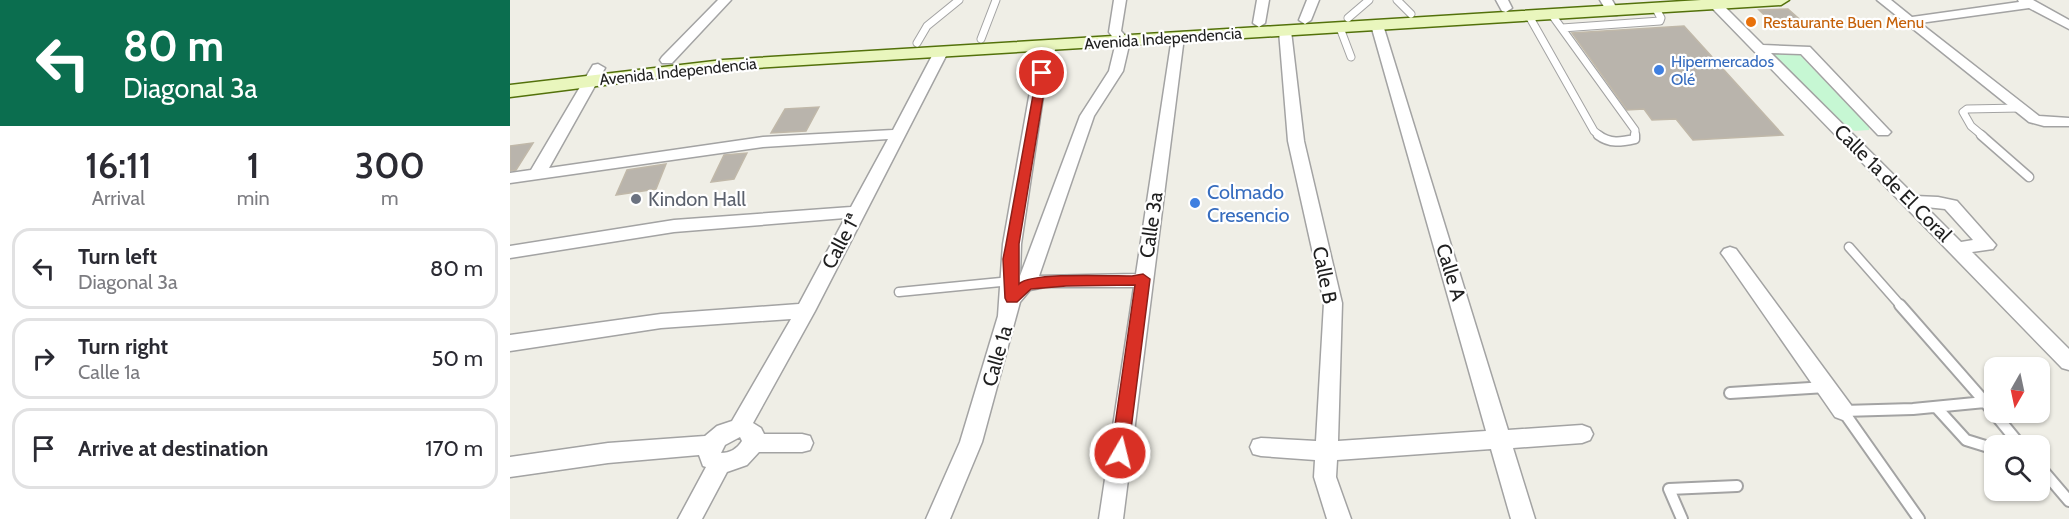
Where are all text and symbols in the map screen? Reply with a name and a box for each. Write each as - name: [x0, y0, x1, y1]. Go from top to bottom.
- place label: Restaurante Buen Menu: [1763, 13, 1924, 32]
- marker: Restaurante Buen Menu: [1744, 15, 1758, 29]
- text: 80 m: [123, 20, 224, 72]
- street label: Avenida Independencia: [1084, 23, 1243, 53]
- icon: left: [24, 24, 102, 102]
- pin: [1016, 47, 1067, 98]
- place label: Hipermercados Olé: [1671, 52, 1774, 89]
- street label: Avenida Independencia: [598, 54, 758, 89]
- icon: arrive: [1025, 56, 1058, 89]
- marker: Hipermercados Olé: [1652, 63, 1666, 77]
- text: Diagonal 3a: [123, 72, 258, 105]
- street label: Calle 1a de El Coral: [1829, 119, 1957, 247]
- text: 16:11: [85, 143, 151, 187]
- text: 1: [247, 143, 259, 187]
- text: 300: [355, 143, 425, 187]
- place label: Colmado Cresencio: [1207, 180, 1290, 227]
- text: Arrival: [92, 186, 145, 210]
- text: min: [237, 186, 270, 210]
- text: m: [381, 186, 399, 210]
- place label: Kindon Hall: [648, 187, 746, 211]
- street label: Calle 3a: [1134, 190, 1168, 260]
- marker: Kindon Hall: [629, 192, 643, 206]
- marker: Colmado Cresencio: [1188, 196, 1202, 210]
- street label: Calle 1ª: [816, 209, 866, 273]
- street label: Calle A: [1431, 241, 1471, 304]
- text: Turn left: [78, 243, 157, 270]
- street label: Calle B: [1308, 244, 1342, 306]
- icon: left: [27, 252, 60, 285]
- text: 80 m: [430, 255, 483, 282]
- text: Diagonal 3a: [78, 270, 178, 294]
- street label: Calle 1a: [977, 322, 1017, 389]
- text: Turn right: [78, 333, 168, 360]
- icon: right: [27, 342, 60, 375]
- text: 50 m: [431, 345, 483, 372]
- north arrow: [1984, 357, 2050, 423]
- map controls: [1984, 357, 2050, 501]
- text: Calle 1a: [78, 360, 140, 384]
- position arrow: [1088, 421, 1152, 485]
- icon: arrive: [27, 432, 60, 465]
- text: Arrive at destination: [78, 435, 268, 462]
- text: 170 m: [425, 435, 483, 462]
- button: search: [1984, 435, 2050, 501]

